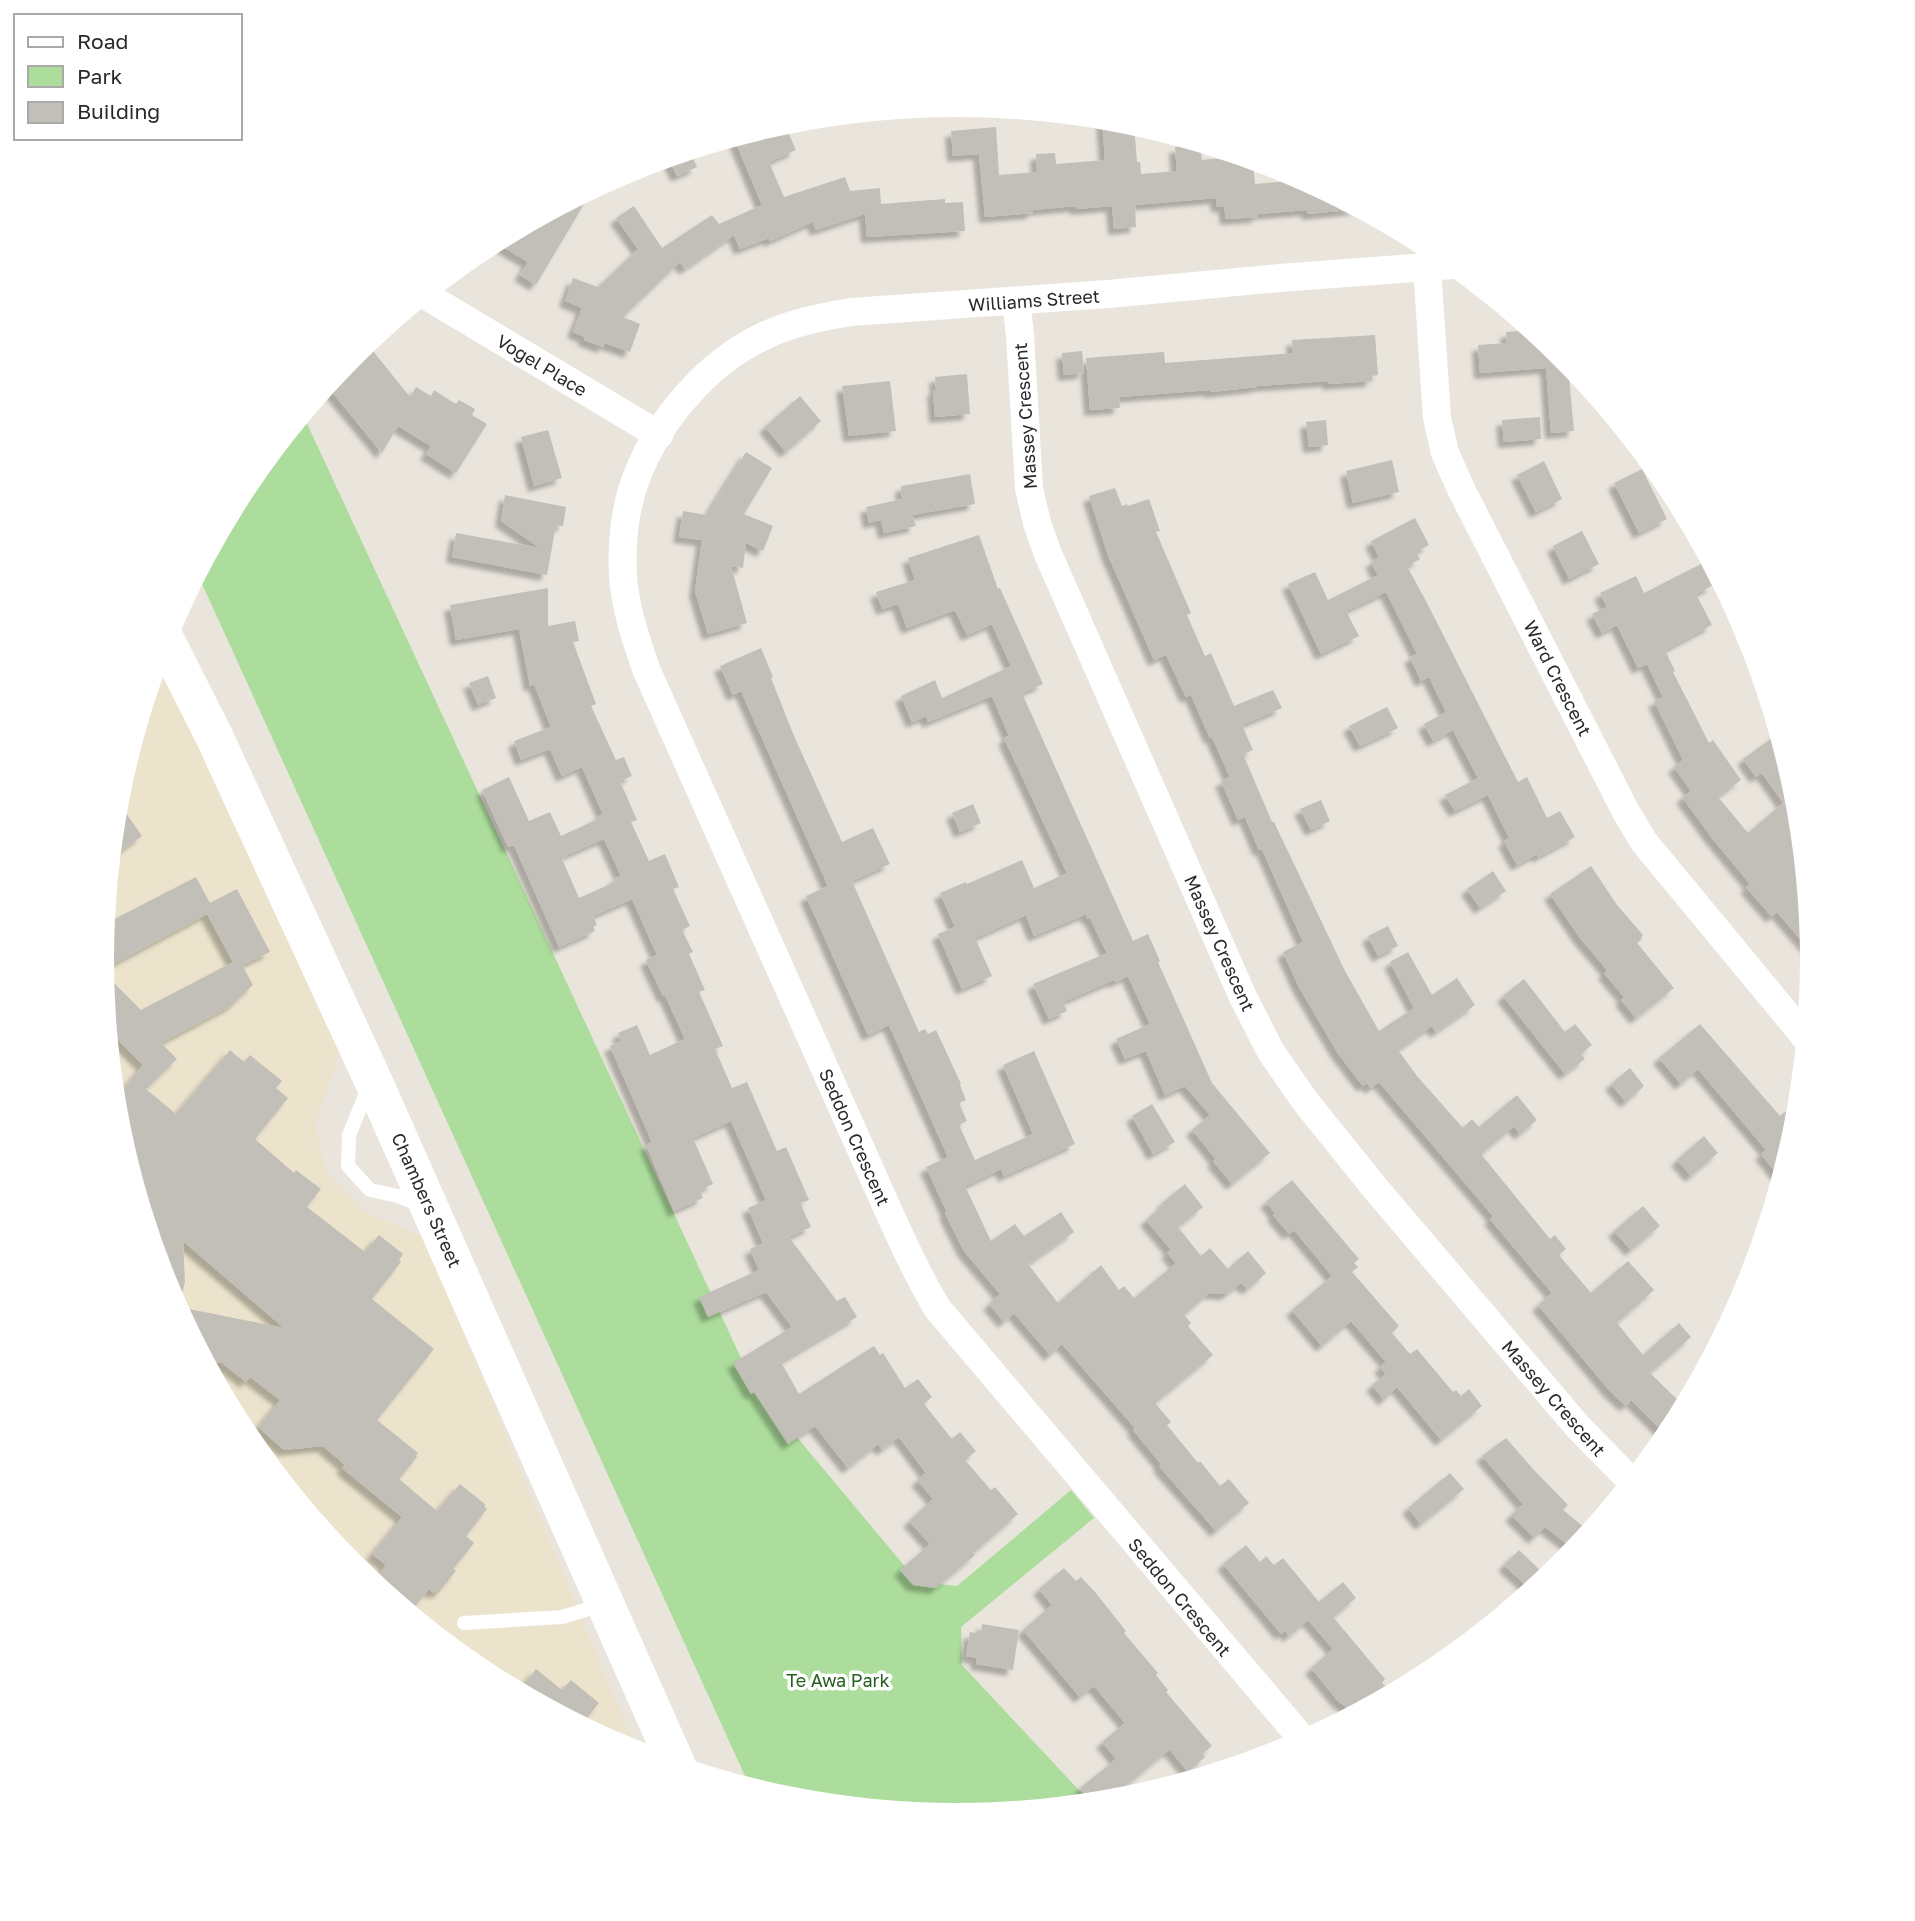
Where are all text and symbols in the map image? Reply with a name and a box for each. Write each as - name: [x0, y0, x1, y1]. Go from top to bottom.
- legend: [14, 14, 242, 140]
- text: Road: [77, 28, 128, 54]
- text: Park: [77, 63, 123, 89]
- text: Building: [77, 98, 160, 124]
- street label: Williams Street: [967, 284, 1101, 316]
- street label: Vogel Place: [493, 329, 591, 401]
- street label: Massey Crescent: [1009, 342, 1041, 490]
- street label: Ward Crescent: [1519, 617, 1597, 739]
- street label: Massey Crescent: [1180, 871, 1260, 1015]
- street label: Seddon Crescent: [815, 1065, 895, 1209]
- street label: Chambers Street: [387, 1129, 467, 1271]
- street label: Massey Crescent: [1498, 1335, 1610, 1461]
- street label: Seddon Crescent: [1124, 1533, 1236, 1661]
- park label: Te Awa Park: [786, 1669, 890, 1691]

